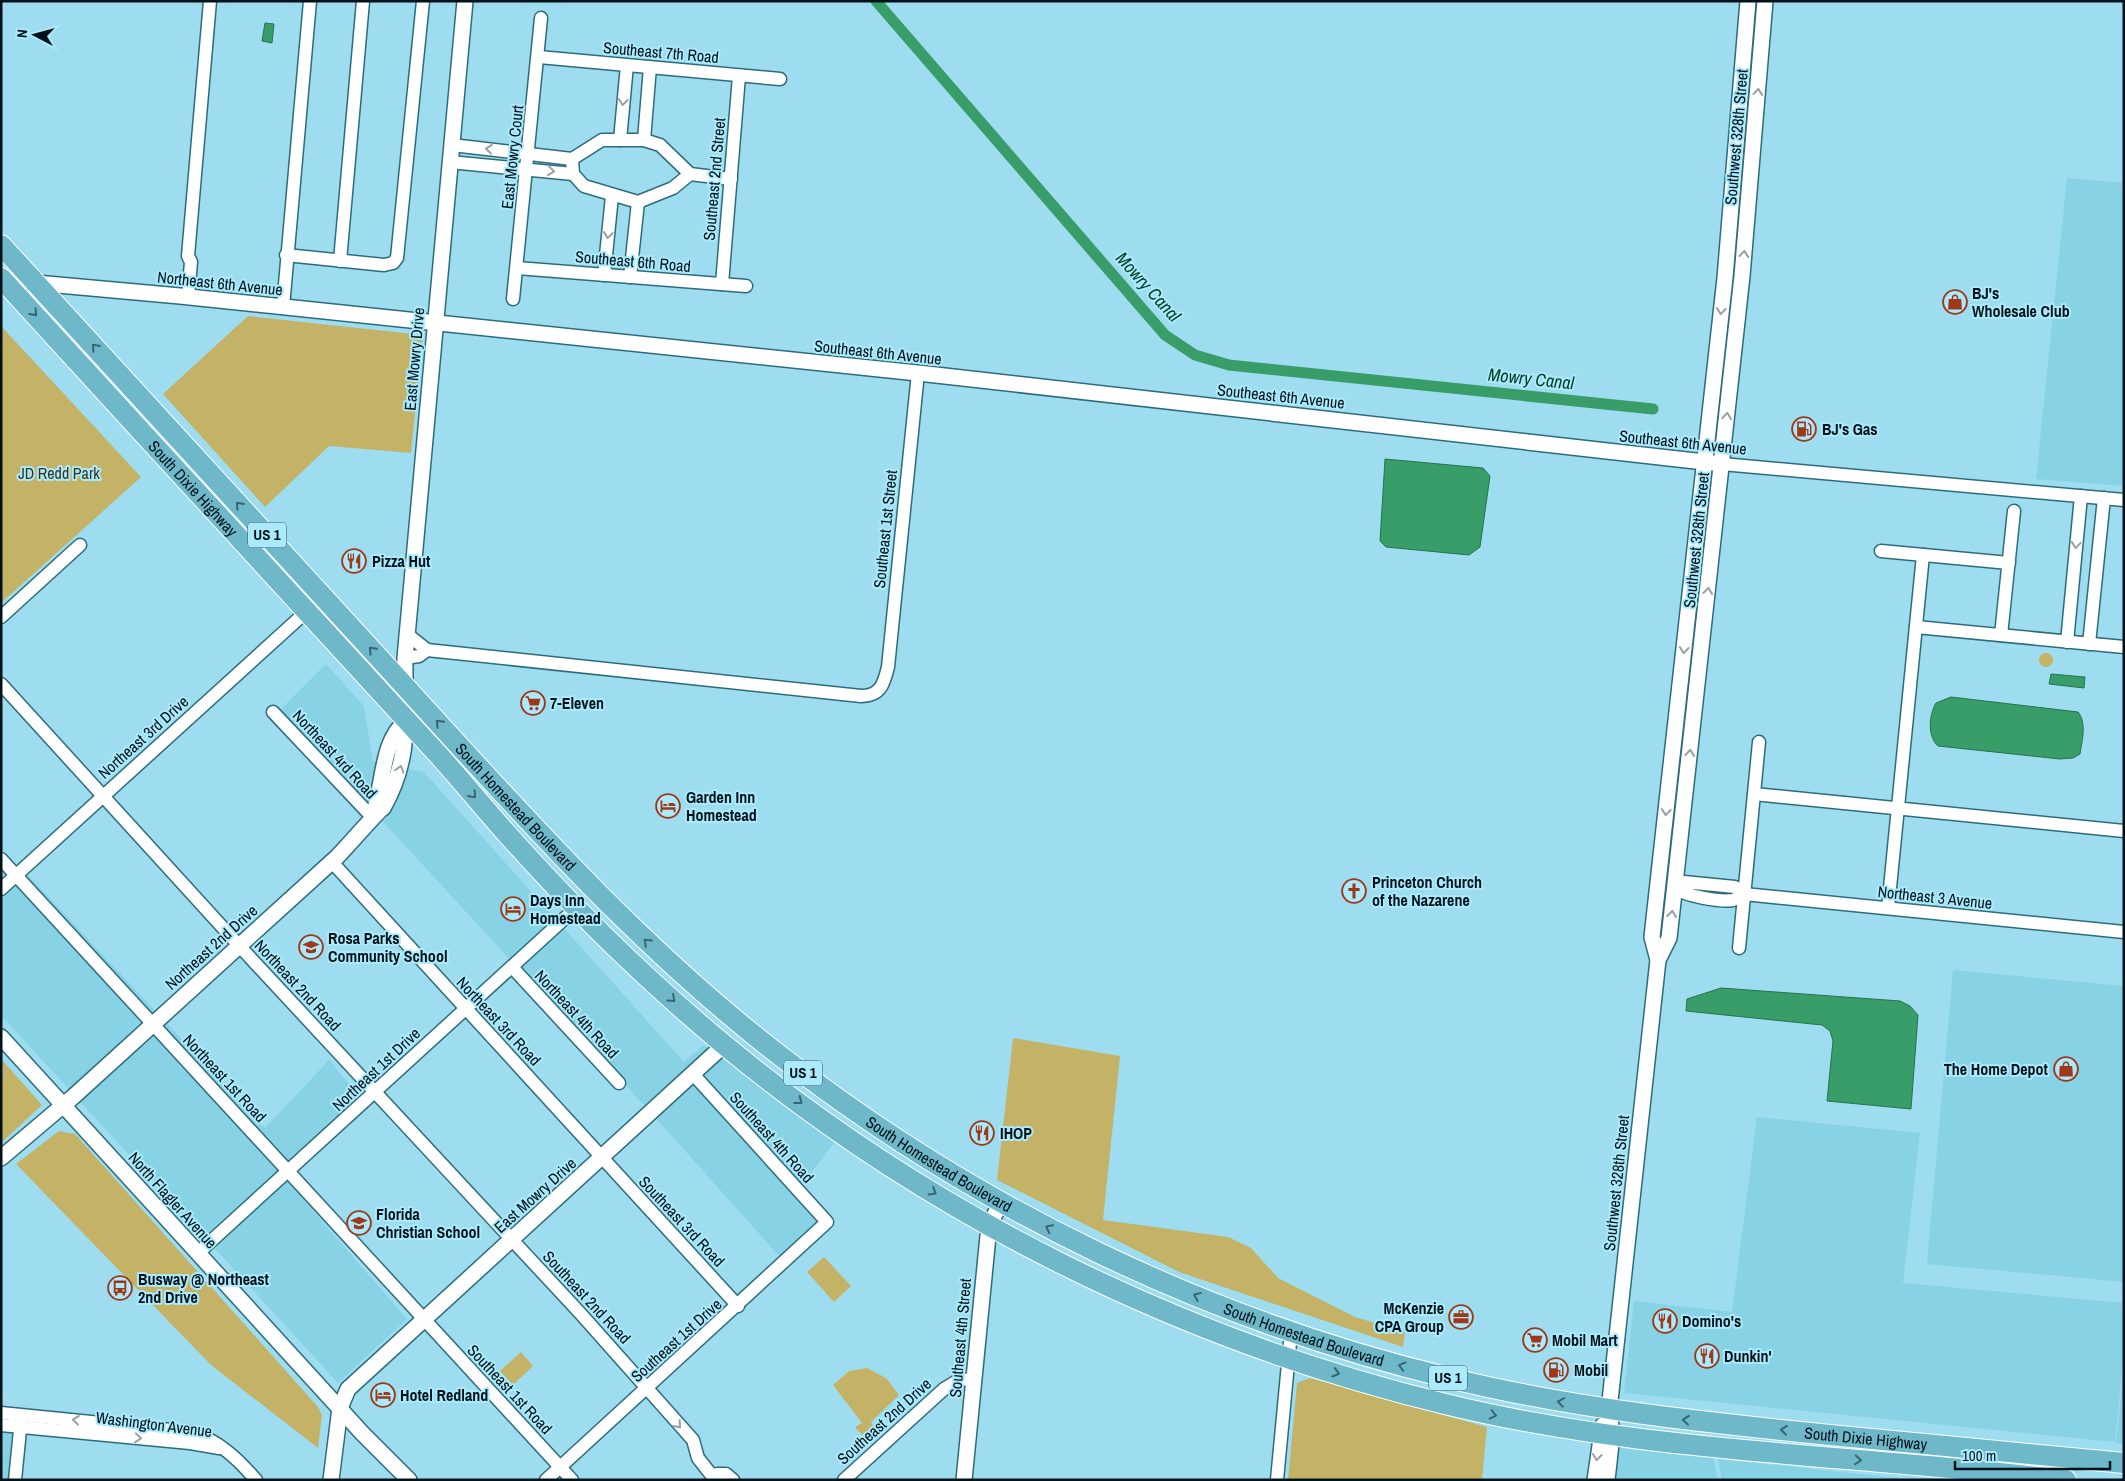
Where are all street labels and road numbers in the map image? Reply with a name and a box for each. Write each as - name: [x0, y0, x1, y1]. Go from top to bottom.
- street label: Southeast 7th Road: [602, 36, 720, 68]
- street label: Southwest 328th Street: [1719, 68, 1753, 206]
- street label: East Mowry Court: [496, 104, 528, 210]
- street label: Southeast 2nd Street: [698, 116, 730, 241]
- street label: Southeast 6th Road: [574, 245, 692, 277]
- street label: Northeast 6th Avenue: [156, 265, 284, 301]
- street label: East Mowry Drive: [399, 306, 429, 412]
- street label: Southeast 6th Avenue: [813, 334, 943, 370]
- street label: Southeast 6th Avenue: [1216, 378, 1346, 414]
- street label: Southeast 6th Avenue: [1618, 424, 1748, 460]
- street label: South Dixie Highway: [144, 435, 243, 542]
- street label: Southeast 1st Street: [868, 468, 902, 589]
- street label: Southwest 328th Street: [1678, 471, 1714, 609]
- road number: US 1: [248, 522, 286, 548]
- street label: Northeast 3rd Drive: [93, 691, 193, 783]
- street label: Northeast 4rd Road: [288, 705, 382, 803]
- street label: South Homestead Boulevard: [451, 738, 581, 876]
- street label: Northeast 3 Avenue: [1877, 880, 1993, 914]
- street label: Northeast 2nd Drive: [160, 900, 262, 994]
- street label: Northeast 2nd Road: [250, 935, 346, 1035]
- street label: Northeast 4th Road: [530, 965, 624, 1063]
- street label: Northeast 3rd Road: [452, 972, 546, 1070]
- street label: Northeast 1st Drive: [327, 1022, 425, 1116]
- street label: Northeast 1st Road: [178, 1029, 272, 1127]
- road number: US 1: [784, 1060, 822, 1086]
- street label: Southeast 4th Road: [725, 1087, 819, 1187]
- street label: South Homestead Boulevard: [862, 1111, 1016, 1217]
- street label: Southwest 328th Street: [1598, 1114, 1634, 1252]
- street label: North Flagler Avenue: [124, 1147, 222, 1253]
- street label: East Mowry Drive: [489, 1152, 581, 1238]
- street label: Southeast 3rd Road: [634, 1171, 730, 1271]
- street label: Southeast 2nd Road: [538, 1246, 636, 1348]
- street label: Southeast 4th Street: [944, 1277, 976, 1399]
- street label: Southeast 1st Drive: [626, 1293, 726, 1387]
- street label: South Homestead Boulevard: [1221, 1297, 1387, 1371]
- street label: Southeast 1st Road: [463, 1339, 557, 1439]
- road number: US 1: [1429, 1366, 1467, 1390]
- street label: Southeast 2nd Drive: [832, 1373, 936, 1469]
- street label: Washington Avenue: [95, 1406, 213, 1442]
- street label: South Dixie Highway: [1803, 1421, 1929, 1455]

